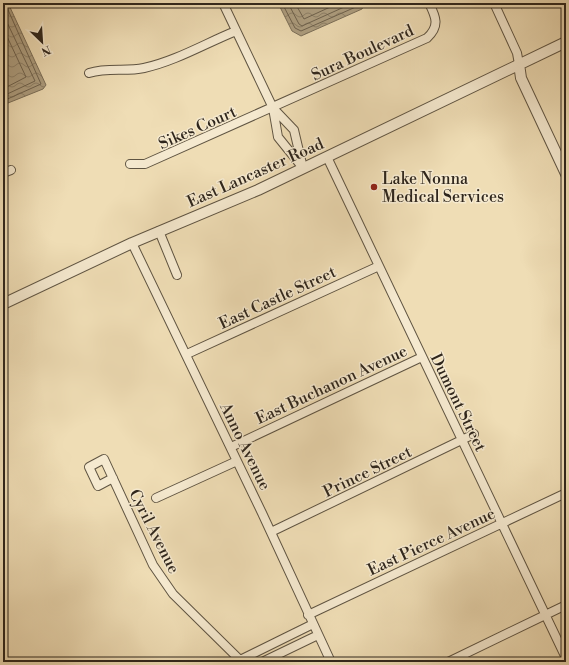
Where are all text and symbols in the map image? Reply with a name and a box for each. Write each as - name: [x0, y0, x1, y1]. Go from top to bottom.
- street label: Sura Boulevard: [308, 20, 417, 85]
- north arrow: [22, 22, 62, 62]
- text: N: [39, 42, 53, 58]
- street label: Sikes Court: [155, 102, 240, 154]
- street label: East Lancaster Road: [184, 134, 327, 212]
- place label: Lake Nonna Medical Services: [382, 169, 504, 207]
- marker: Lake Nonna Medical Services: [369, 182, 379, 192]
- street label: East Castle Street: [216, 262, 339, 334]
- street label: East Buchanon Avenue: [252, 341, 411, 429]
- street label: Dumont Street: [426, 350, 491, 455]
- street label: Anno Avenue: [215, 398, 275, 494]
- street label: Prince Street: [320, 442, 415, 502]
- street label: Cyril Avenue: [124, 486, 184, 577]
- street label: East Pierce Avenue: [364, 504, 498, 580]

